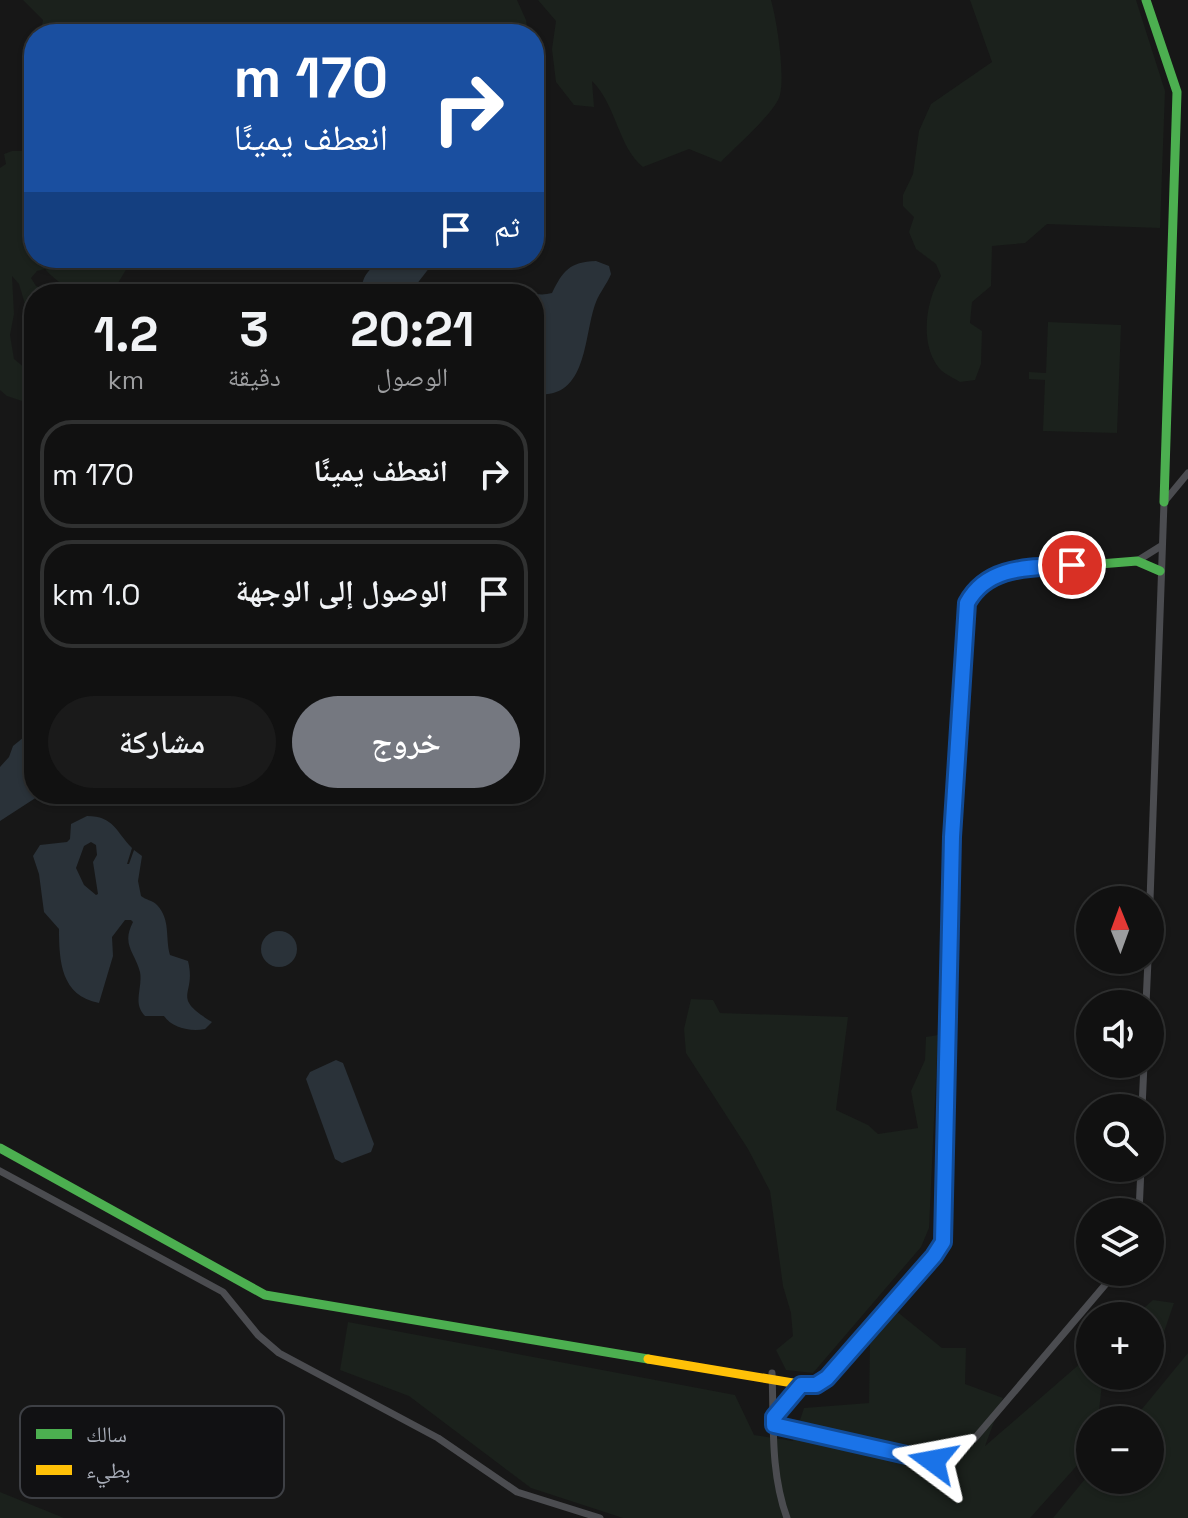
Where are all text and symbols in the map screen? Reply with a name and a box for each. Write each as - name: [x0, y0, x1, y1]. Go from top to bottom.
- text: 170 m: [234, 42, 388, 113]
- icon: right: [416, 56, 520, 160]
- text: انعطف يمينًا: [234, 115, 388, 161]
- text: ثم: [494, 207, 520, 246]
- icon: arrive: [434, 208, 478, 252]
- text: 3: [240, 299, 269, 360]
- text: 20:21: [350, 299, 474, 360]
- text: 1.2: [94, 304, 158, 365]
- text: دقيقة: [228, 360, 281, 394]
- text: الوصول: [376, 360, 448, 394]
- text: km: [108, 363, 144, 397]
- text: انعطف يمينًا: [313, 451, 448, 490]
- icon: right: [472, 452, 516, 496]
- text: 170 m: [52, 455, 134, 494]
- pin: [1038, 531, 1106, 599]
- icon: arrive: [1050, 543, 1094, 587]
- text: الوصول إلى الوجهة: [235, 571, 448, 610]
- icon: arrive: [472, 572, 516, 616]
- text: 1.0 km: [52, 575, 141, 614]
- button: مشاركة: [48, 696, 276, 788]
- button: خروج: [292, 696, 520, 788]
- north arrow: [1076, 886, 1164, 974]
- map controls: [1076, 886, 1164, 1494]
- button: sound: [1076, 990, 1164, 1078]
- button: search: [1076, 1094, 1164, 1182]
- button: layers: [1076, 1198, 1164, 1286]
- button: +: [1076, 1302, 1164, 1390]
- legend: [20, 1406, 284, 1498]
- button: −: [1076, 1406, 1164, 1494]
- position arrow: [891, 1419, 975, 1503]
- text: سالك: [86, 1420, 127, 1448]
- text: بطيء: [86, 1456, 131, 1488]

